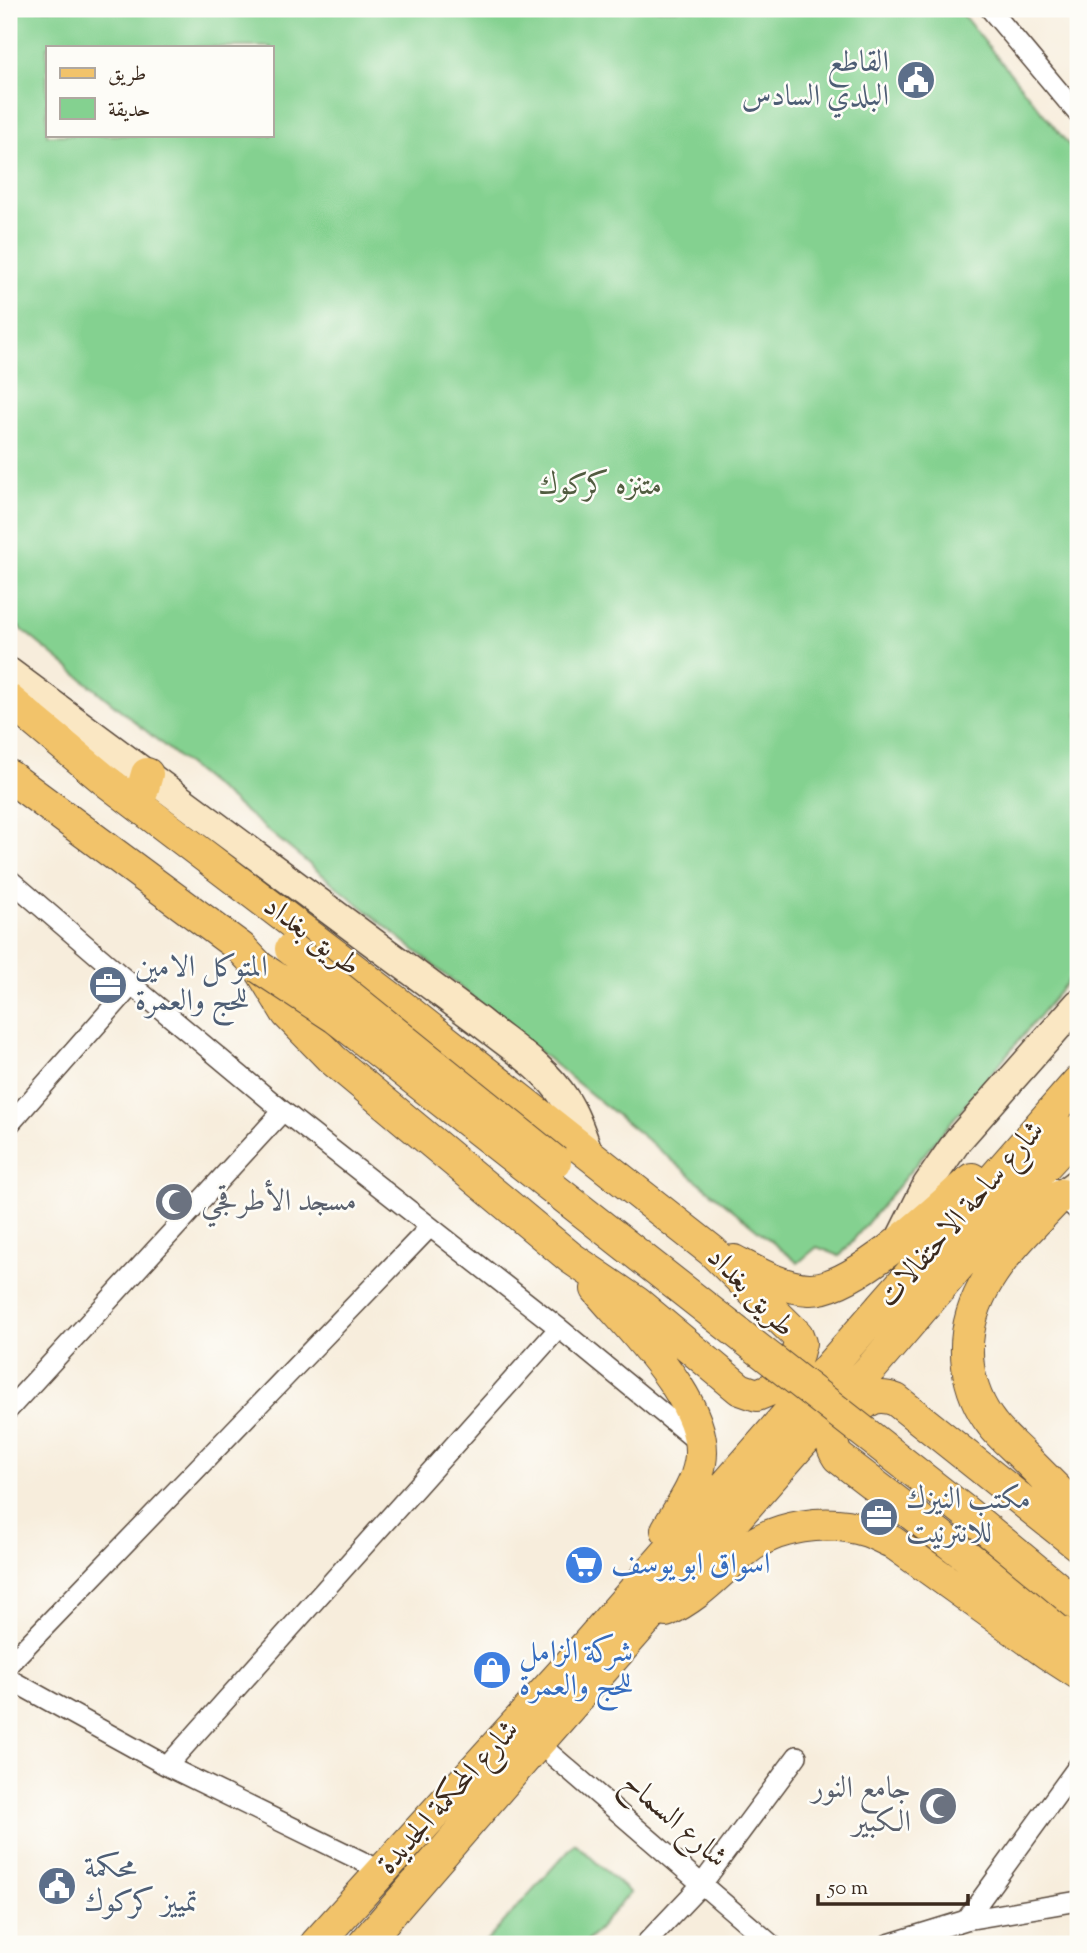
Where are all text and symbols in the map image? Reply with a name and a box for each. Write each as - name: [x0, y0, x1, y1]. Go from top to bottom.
- place label: القاطع البلدي السادس: [741, 42, 889, 119]
- legend: [46, 46, 273, 136]
- public building icon: القاطع البلدي السادس: [895, 59, 937, 101]
- text: طريق: [108, 60, 146, 90]
- text: حديقة: [108, 96, 151, 126]
- park label: متنزه كركوك: [538, 465, 662, 508]
- street label: طريق بغداد: [253, 886, 369, 988]
- place label: المتوكل الامين للحج والعمرة: [135, 947, 268, 1027]
- office icon: المتوكل الامين للحج والعمرة: [87, 964, 129, 1006]
- street label: شارع ساحة الاحتفالات: [868, 1112, 1056, 1319]
- place label: مسجد الأطرقجي: [201, 1179, 357, 1228]
- mosque icon: مسجد الأطرقجي: [153, 1181, 195, 1223]
- street label: طريق بغداد: [696, 1238, 804, 1348]
- place label: مكتب النيزك للانترنيت: [906, 1479, 1031, 1556]
- office icon: مكتب النيزك للانترنيت: [858, 1496, 900, 1538]
- supermarket icon: اسواق ابو يوسف: [563, 1544, 605, 1586]
- place label: اسواق ابو يوسف: [611, 1544, 771, 1587]
- place label: شركة الزامل للحج والعمرة: [519, 1632, 633, 1712]
- shop icon: شركة الزامل للحج والعمرة: [471, 1649, 513, 1691]
- street label: شارع المحكمة الجديدة: [368, 1711, 531, 1886]
- street label: شارع السماح: [610, 1763, 736, 1881]
- place label: جامع النور الكبير: [809, 1768, 911, 1845]
- mosque icon: جامع النور الكبير: [917, 1785, 959, 1827]
- place label: محكمة تمييز كركوك: [84, 1848, 198, 1925]
- scale bar: [818, 1862, 968, 1906]
- public building icon: محكمة تمييز كركوك: [36, 1865, 78, 1907]
- text: 50 m: [827, 1874, 868, 1904]

